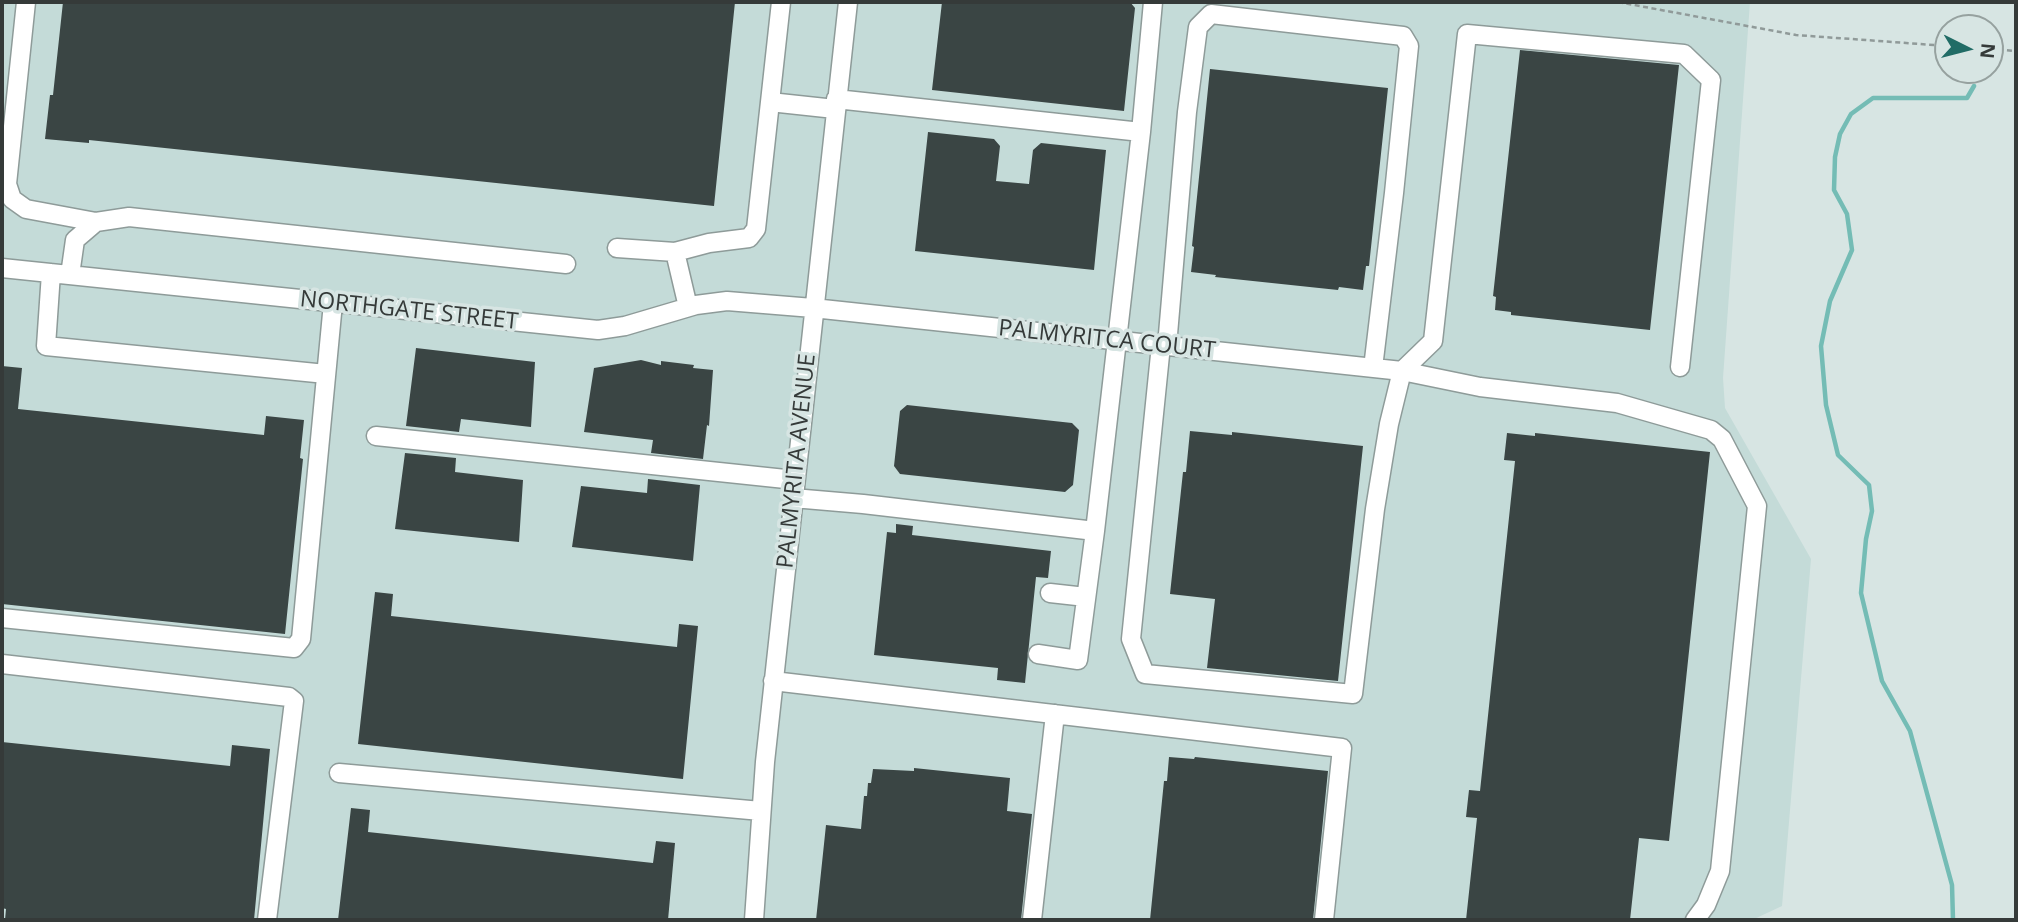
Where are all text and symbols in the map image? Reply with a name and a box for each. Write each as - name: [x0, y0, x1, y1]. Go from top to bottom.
- north arrow: [1934, 14, 2004, 84]
- text: N: [1974, 42, 2002, 60]
- street label: NORTHGATE STREET: [298, 286, 520, 336]
- street label: PALMYRITCA COURT: [997, 315, 1217, 365]
- street label: PALMYRITA AVENUE: [772, 352, 822, 570]

